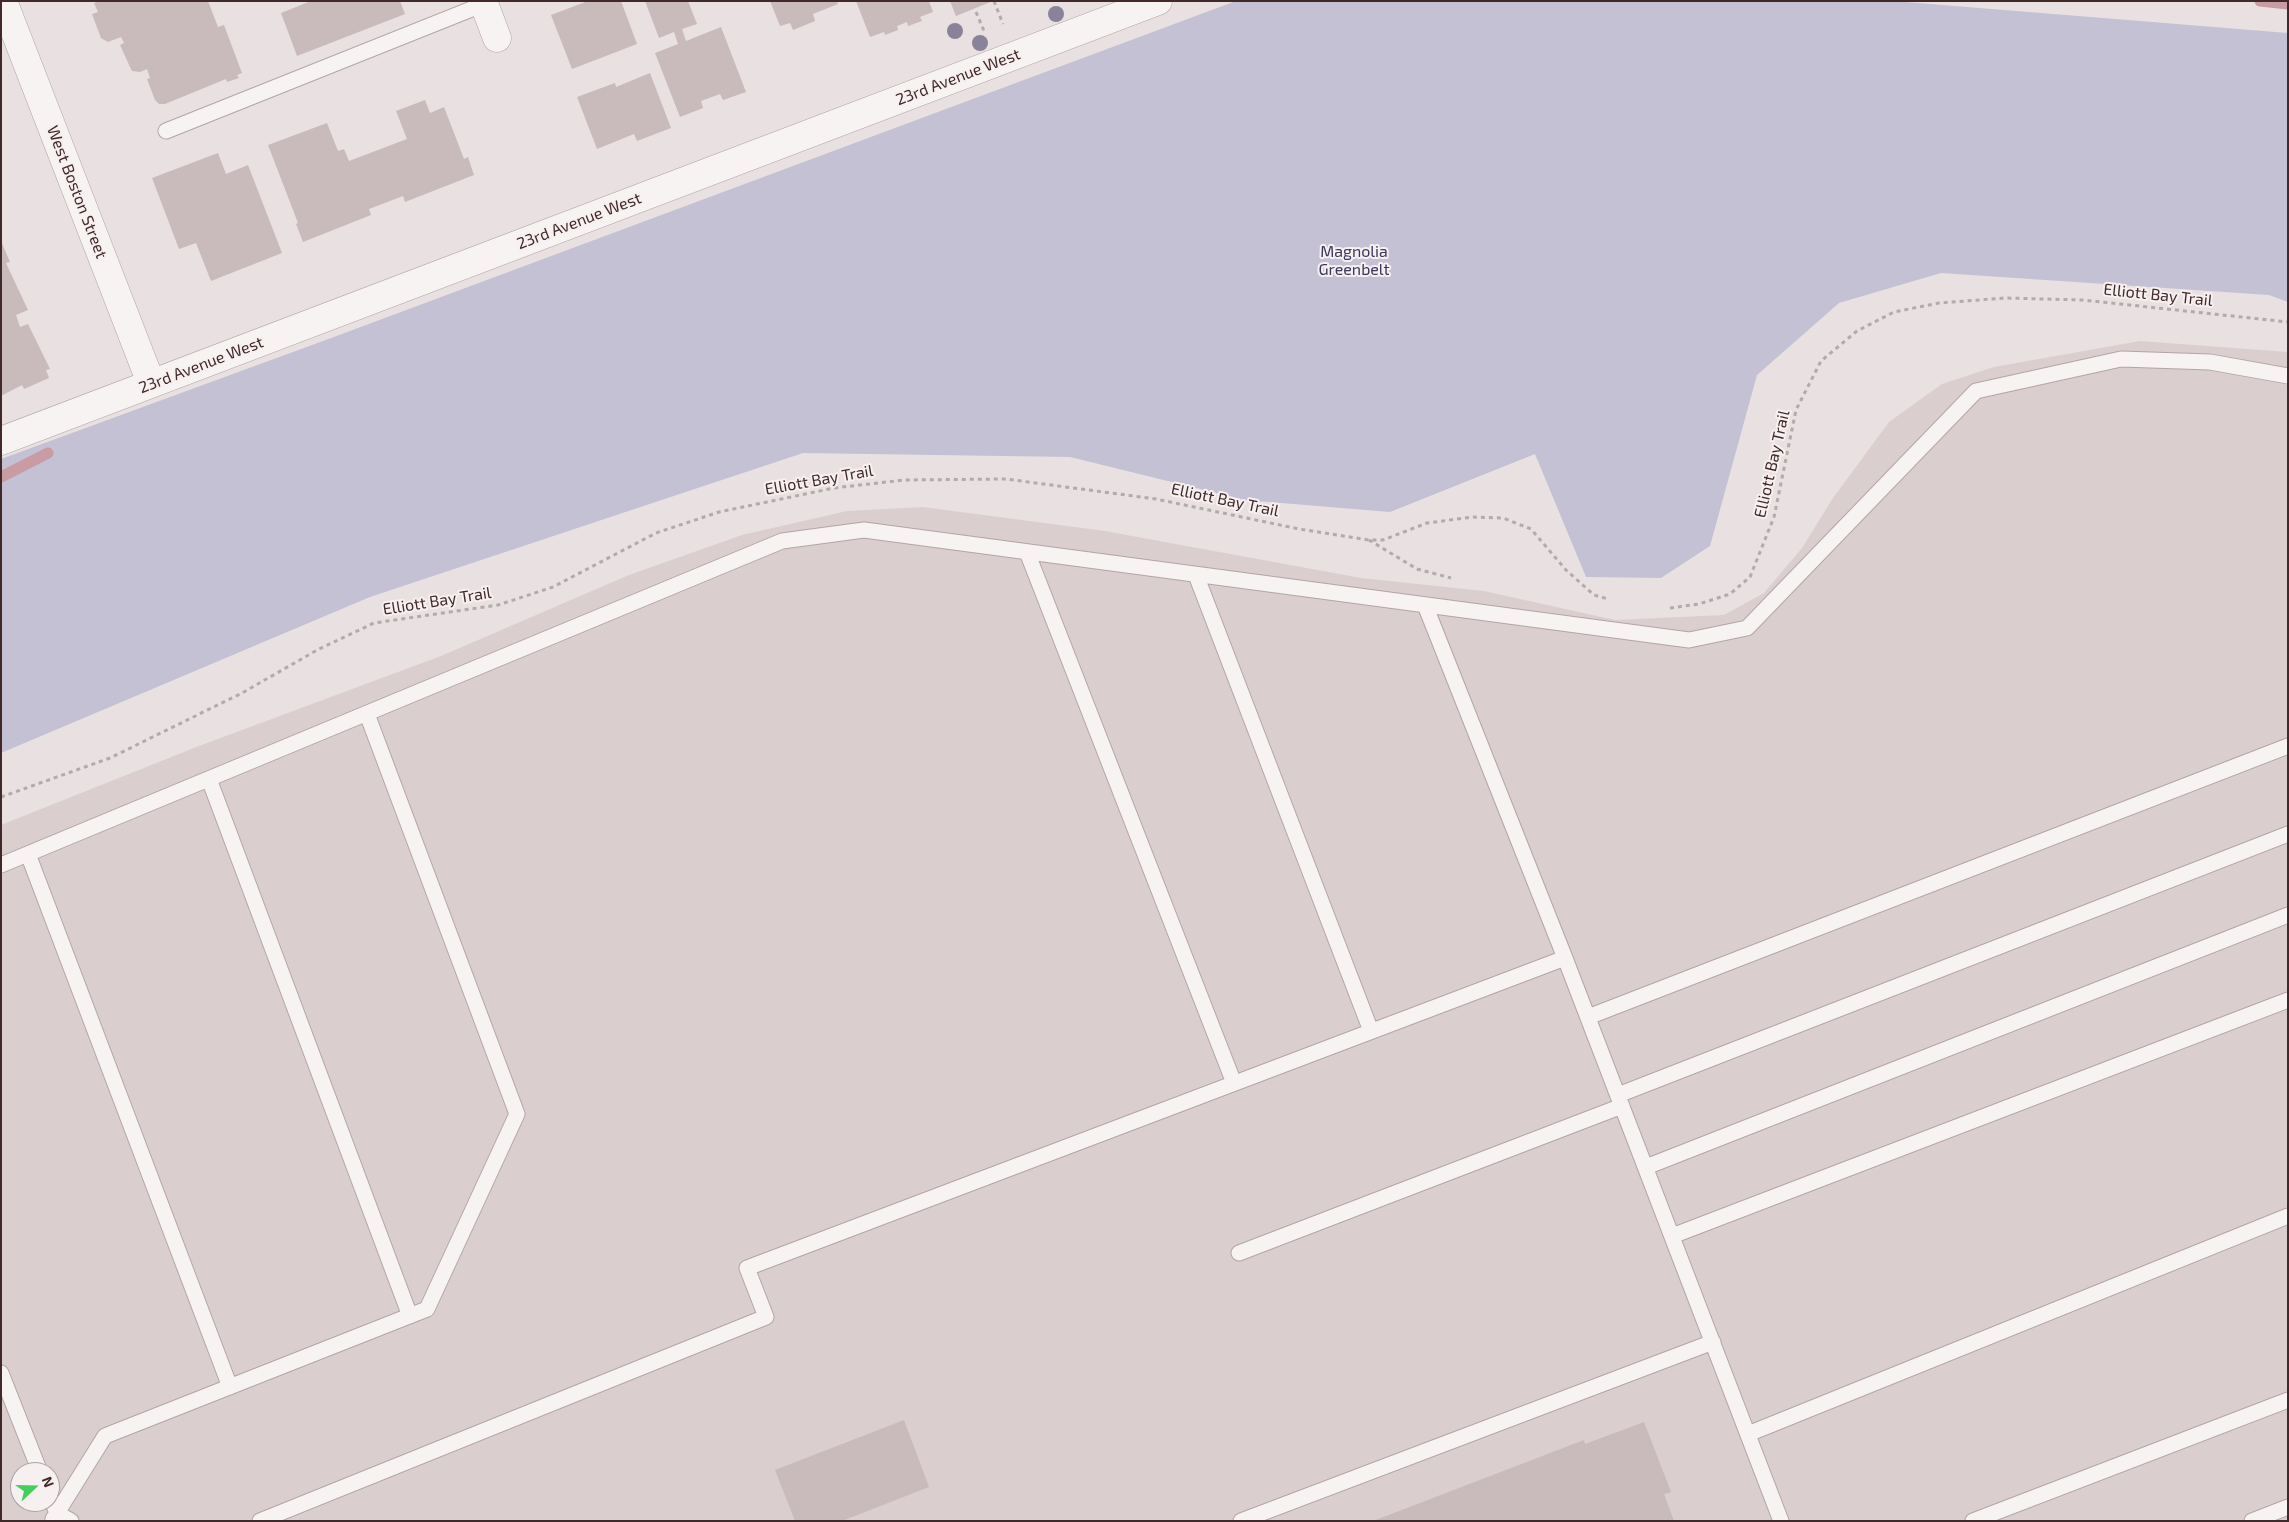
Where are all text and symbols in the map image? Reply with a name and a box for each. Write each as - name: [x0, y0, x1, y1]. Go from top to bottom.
- street label: 23rd Avenue West: [893, 44, 1023, 110]
- street label: West Boston Street: [43, 123, 111, 261]
- street label: 23rd Avenue West: [514, 188, 644, 254]
- park label: Magnolia Greenbelt: [1318, 242, 1390, 280]
- street label: Elliott Bay Trail: [2102, 280, 2214, 310]
- street label: 23rd Avenue West: [136, 332, 266, 398]
- street label: Elliott Bay Trail: [1750, 408, 1794, 520]
- street label: Elliott Bay Trail: [763, 461, 875, 499]
- street label: Elliott Bay Trail: [1169, 479, 1281, 521]
- street label: Elliott Bay Trail: [381, 583, 493, 619]
- north arrow: [10, 1462, 60, 1512]
- text: N: [39, 1474, 58, 1490]

